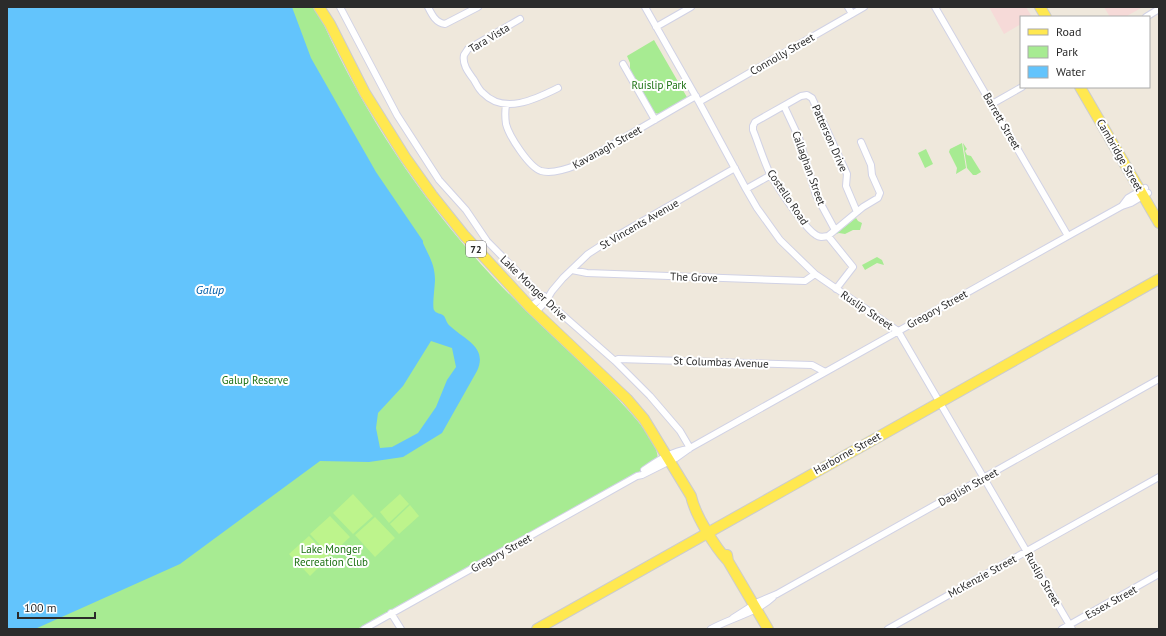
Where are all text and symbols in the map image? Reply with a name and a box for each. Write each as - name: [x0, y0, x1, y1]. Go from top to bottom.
- legend: [1020, 16, 1150, 88]
- street label: Tara Vista: [466, 20, 512, 56]
- text: Road: [1056, 24, 1081, 39]
- street label: Connolly Street: [747, 30, 817, 78]
- text: Park: [1056, 44, 1078, 59]
- text: Water: [1056, 64, 1086, 79]
- park label: Ruislip Park: [631, 78, 687, 92]
- street label: Barrett Street: [980, 90, 1024, 152]
- street label: Patterson Drive: [809, 102, 851, 174]
- street label: Cambridge Street: [1094, 116, 1147, 194]
- street label: Kavanagh Street: [570, 122, 644, 172]
- street label: Callaghan Street: [789, 129, 829, 207]
- street label: Costello Road: [764, 166, 812, 228]
- street label: St Vincents Avenue: [597, 195, 681, 252]
- road number: 72: [466, 241, 486, 257]
- street label: Lake Monger Drive: [497, 252, 571, 324]
- street label: The Grove: [670, 269, 718, 285]
- water label: Galup: [196, 282, 224, 297]
- street label: Gregory Street: [904, 286, 970, 331]
- street label: Ruslip Street: [838, 287, 896, 333]
- street label: St Columbas Avenue: [673, 353, 769, 371]
- park label: Galup Reserve: [222, 373, 289, 387]
- street label: Harborne Street: [811, 429, 883, 477]
- street label: Daglish Street: [936, 465, 1001, 509]
- street label: Gregory Street: [468, 530, 534, 575]
- park label: Lake Monger Recreation Club: [294, 542, 368, 569]
- street label: Ruslip Street: [1022, 549, 1064, 609]
- street label: McKenzie Street: [945, 551, 1019, 601]
- street label: Essex Street: [1083, 582, 1139, 622]
- scale bar: [18, 594, 95, 620]
- text: 100 m: [24, 600, 57, 615]

